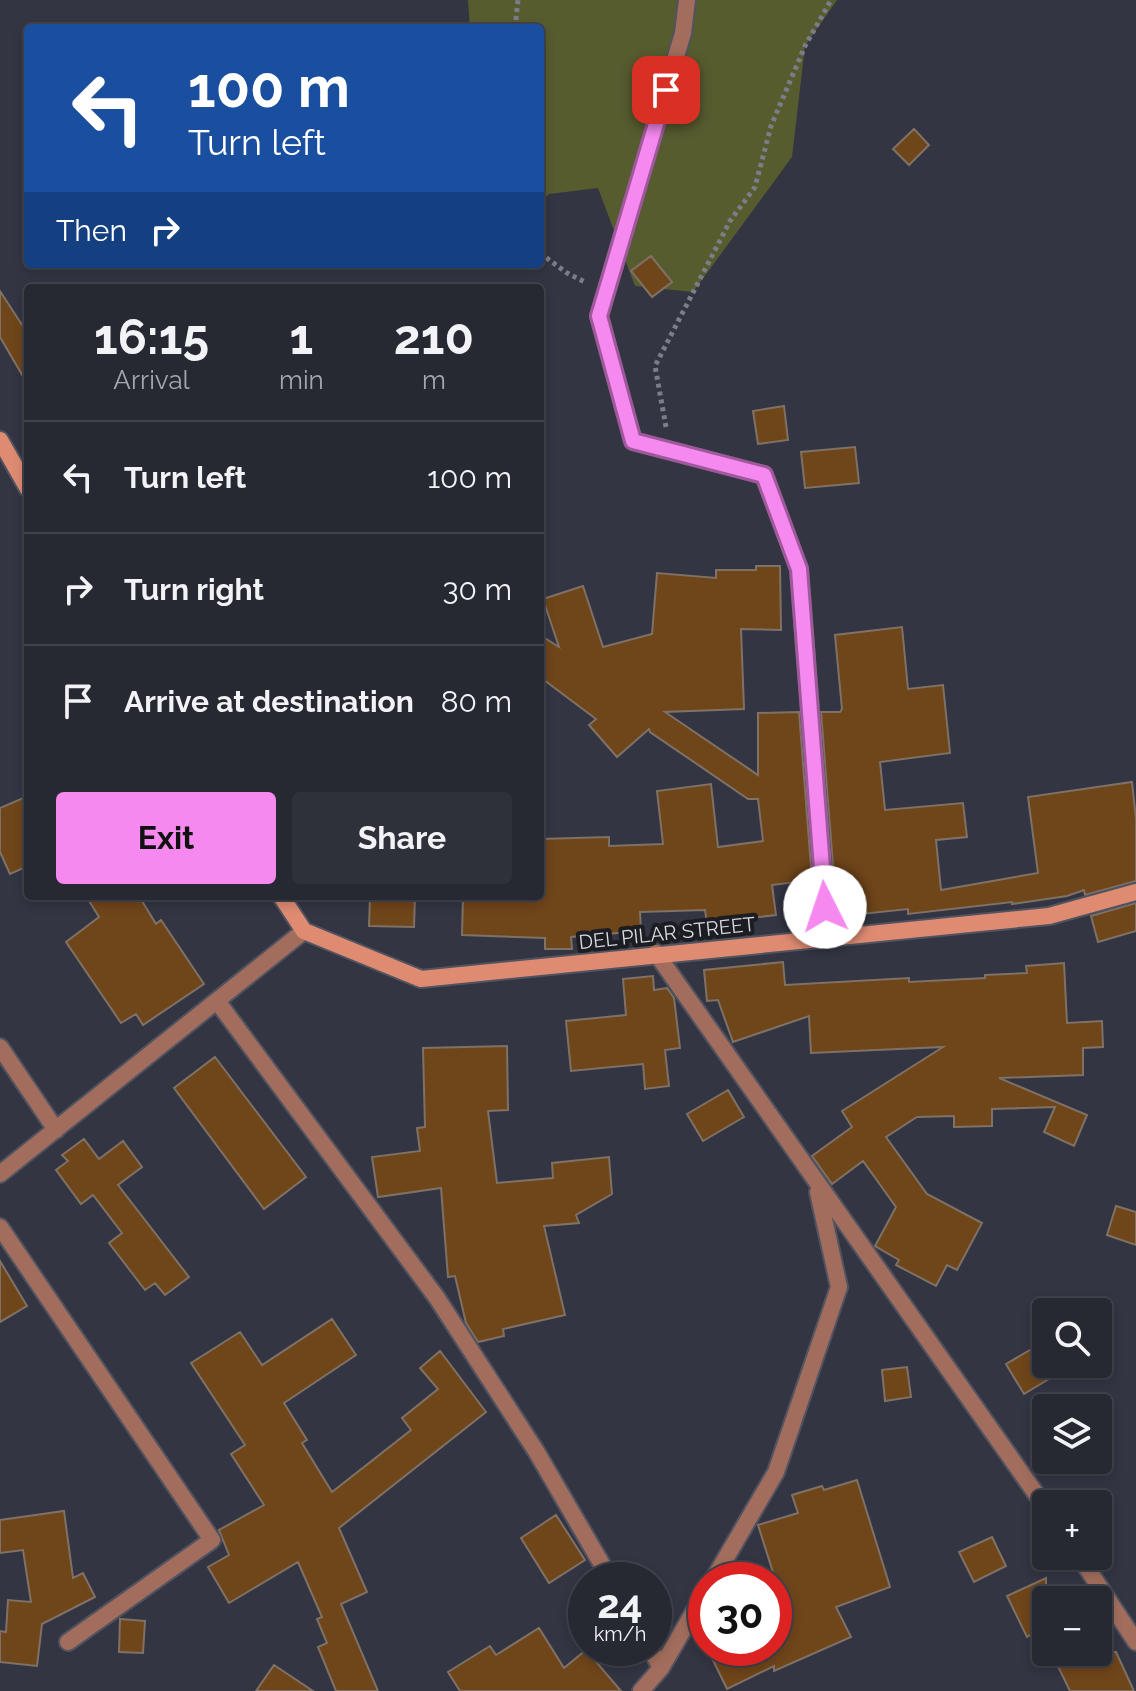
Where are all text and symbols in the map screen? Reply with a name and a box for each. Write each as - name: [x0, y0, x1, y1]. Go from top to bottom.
- text: 100 m: [188, 54, 350, 120]
- icon: left: [56, 56, 160, 160]
- pin: [632, 56, 700, 124]
- icon: arrive: [644, 68, 688, 112]
- text: Turn left: [188, 121, 326, 163]
- icon: right: [143, 208, 187, 252]
- text: Then: [56, 213, 127, 248]
- text: 16:15: [94, 309, 209, 365]
- text: 1: [289, 309, 313, 365]
- text: 210: [394, 309, 474, 365]
- text: Arrival: [113, 365, 190, 395]
- text: min: [279, 365, 324, 395]
- text: m: [422, 365, 446, 395]
- icon: left: [56, 455, 100, 499]
- text: Turn left: [124, 460, 246, 495]
- text: 100 m: [427, 460, 512, 495]
- icon: right: [56, 567, 100, 611]
- text: Turn right: [124, 572, 264, 607]
- text: 30 m: [442, 572, 512, 607]
- icon: arrive: [56, 679, 100, 723]
- text: Arrive at destination: [124, 684, 414, 719]
- text: 80 m: [441, 684, 512, 719]
- button: Exit: [56, 792, 276, 884]
- button: Share: [292, 792, 512, 884]
- position arrow: [783, 865, 867, 949]
- street label: DEL PILAR STREET: [578, 912, 756, 954]
- map controls: [1032, 1298, 1112, 1666]
- button: search: [1032, 1298, 1112, 1378]
- button: layers: [1032, 1394, 1112, 1474]
- button: +: [1032, 1490, 1112, 1570]
- speed limit sign: 30: [688, 1562, 792, 1666]
- text: 24: [597, 1580, 643, 1627]
- button: −: [1032, 1586, 1112, 1666]
- text: km/h: [594, 1622, 646, 1646]

